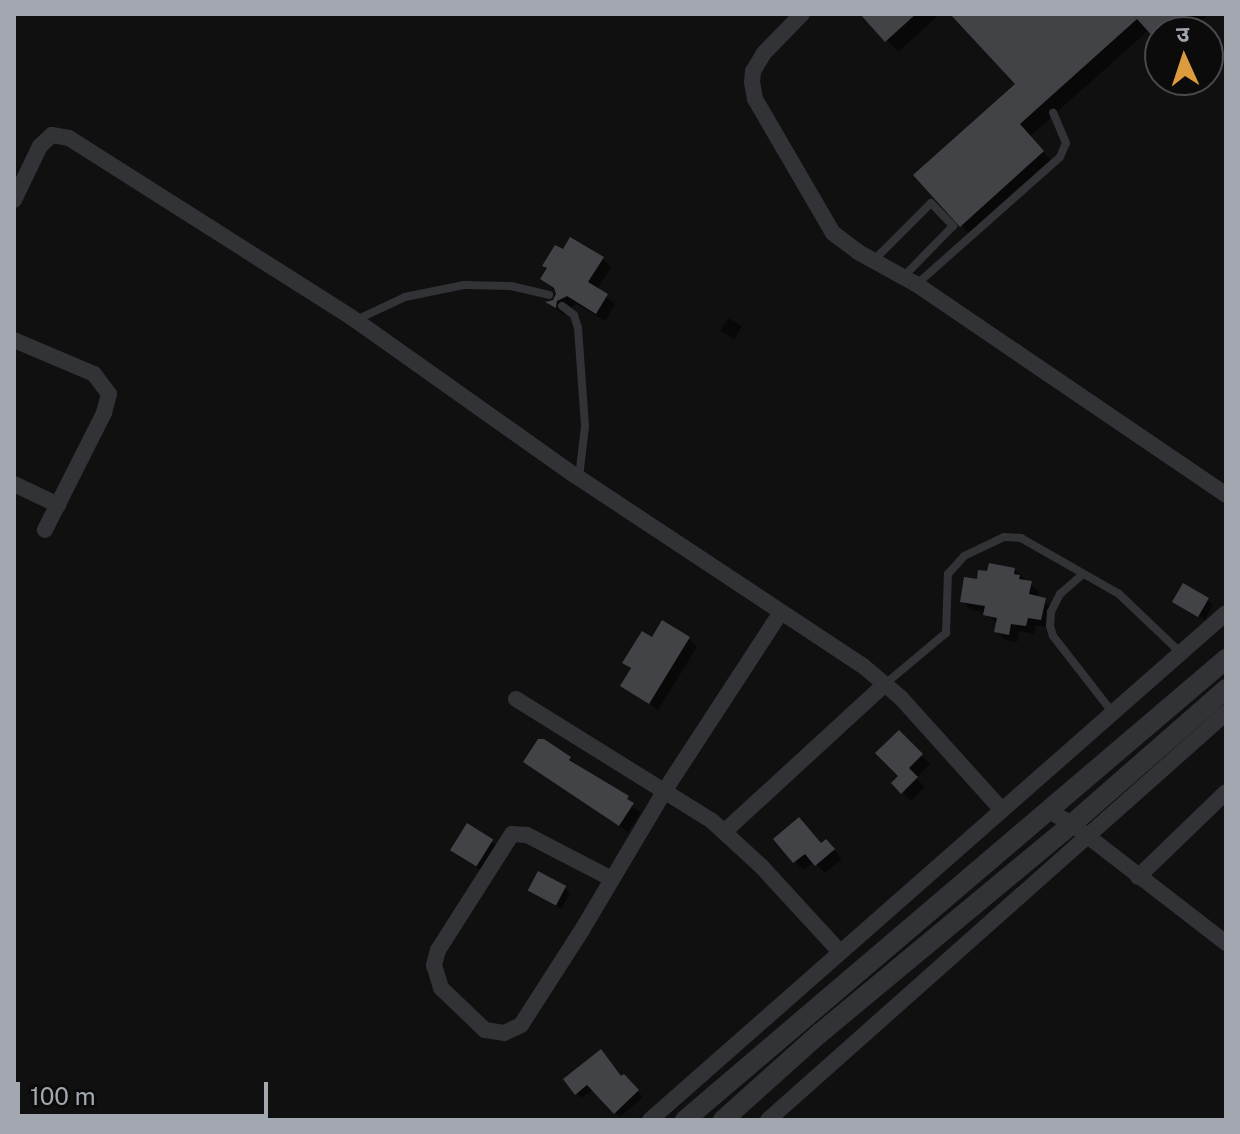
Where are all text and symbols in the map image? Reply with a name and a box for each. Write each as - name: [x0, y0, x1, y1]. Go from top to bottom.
- north arrow: [1144, 16, 1224, 96]
- text: उ: [1176, 21, 1190, 47]
- scale bar: [20, 1066, 272, 1116]
- text: 100 m: [30, 1082, 96, 1110]

